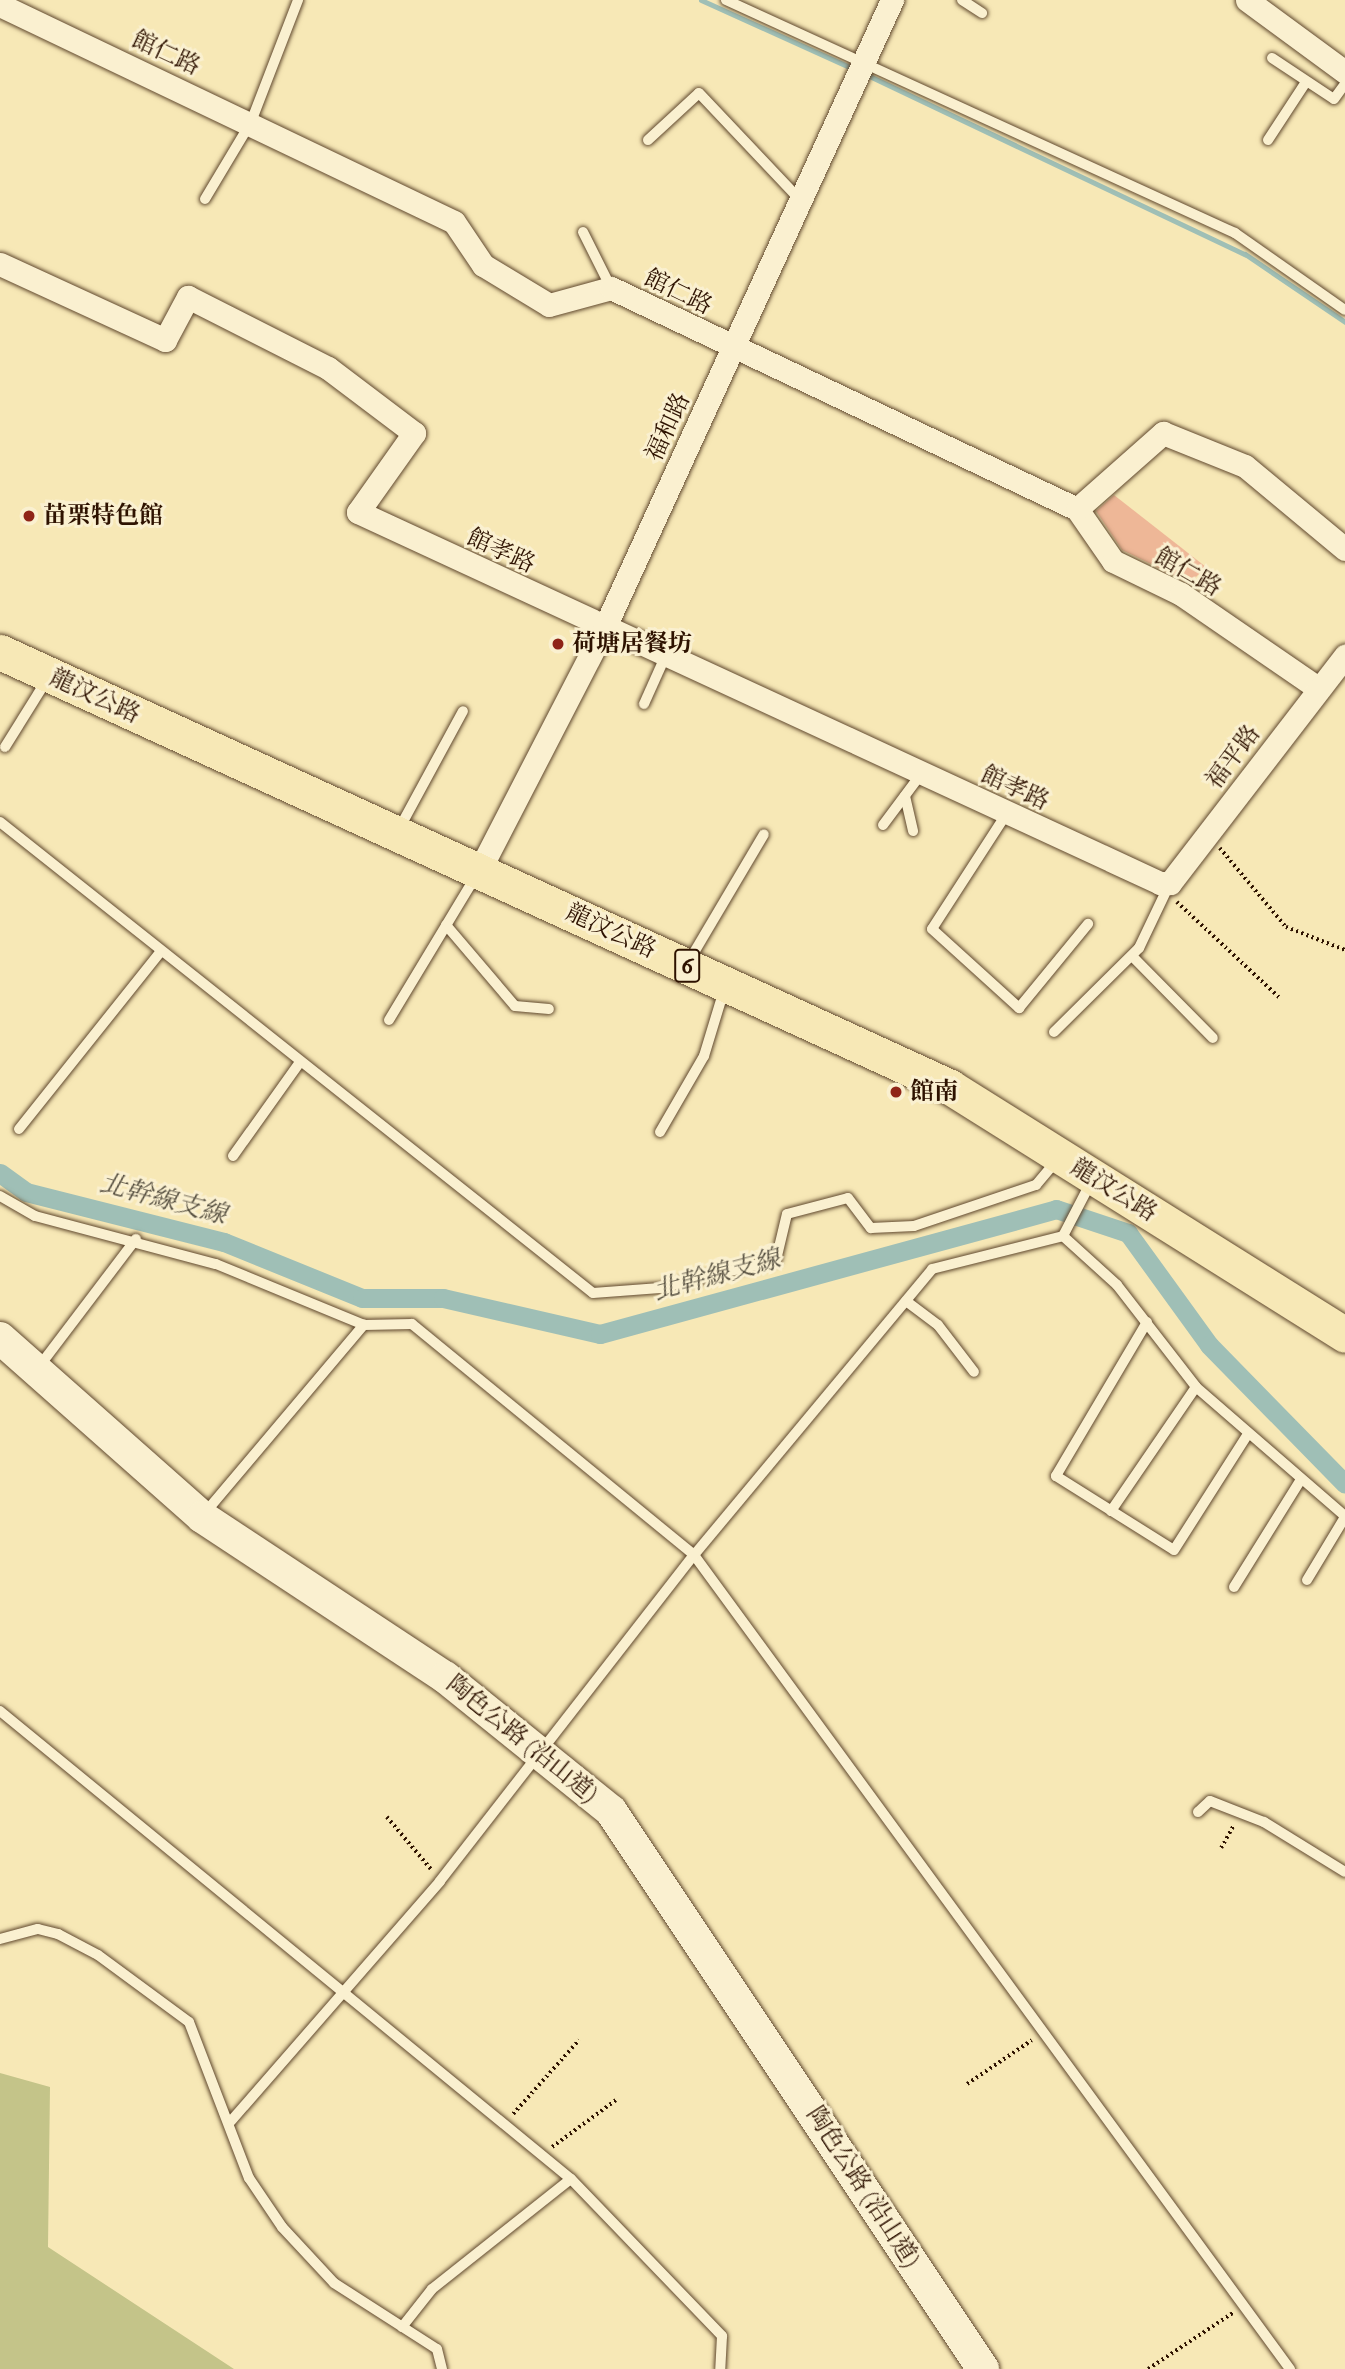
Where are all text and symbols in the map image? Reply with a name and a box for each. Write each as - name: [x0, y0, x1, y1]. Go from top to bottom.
- street label: 館仁路: [127, 25, 205, 81]
- street label: 館仁路: [639, 263, 717, 321]
- street label: 福和路: [640, 388, 696, 466]
- place label: 苗栗特色館: [43, 502, 163, 530]
- marker: 苗栗特色館: [21, 508, 37, 524]
- street label: 館孝路: [462, 523, 540, 579]
- street label: 館仁路: [1150, 542, 1226, 602]
- place label: 荷塘居餐坊: [572, 630, 692, 658]
- marker: 荷塘居餐坊: [550, 636, 566, 652]
- street label: 龍汶公路: [45, 663, 145, 729]
- street label: 福平路: [1200, 720, 1266, 794]
- street label: 館孝路: [976, 760, 1054, 816]
- street label: 龍汶公路: [561, 898, 661, 964]
- road number: 6: [673, 946, 701, 986]
- place label: 館南: [910, 1078, 958, 1106]
- marker: 館南: [888, 1084, 904, 1100]
- street label: 龍汶公路: [1066, 1152, 1162, 1228]
- water label: 北幹線支線: [96, 1168, 230, 1232]
- water label: 北幹線支線: [650, 1244, 784, 1308]
- street label: 陶色公路 (沿山道): [441, 1669, 603, 1809]
- street label: 陶色公路 (沿山道): [800, 2101, 926, 2273]

